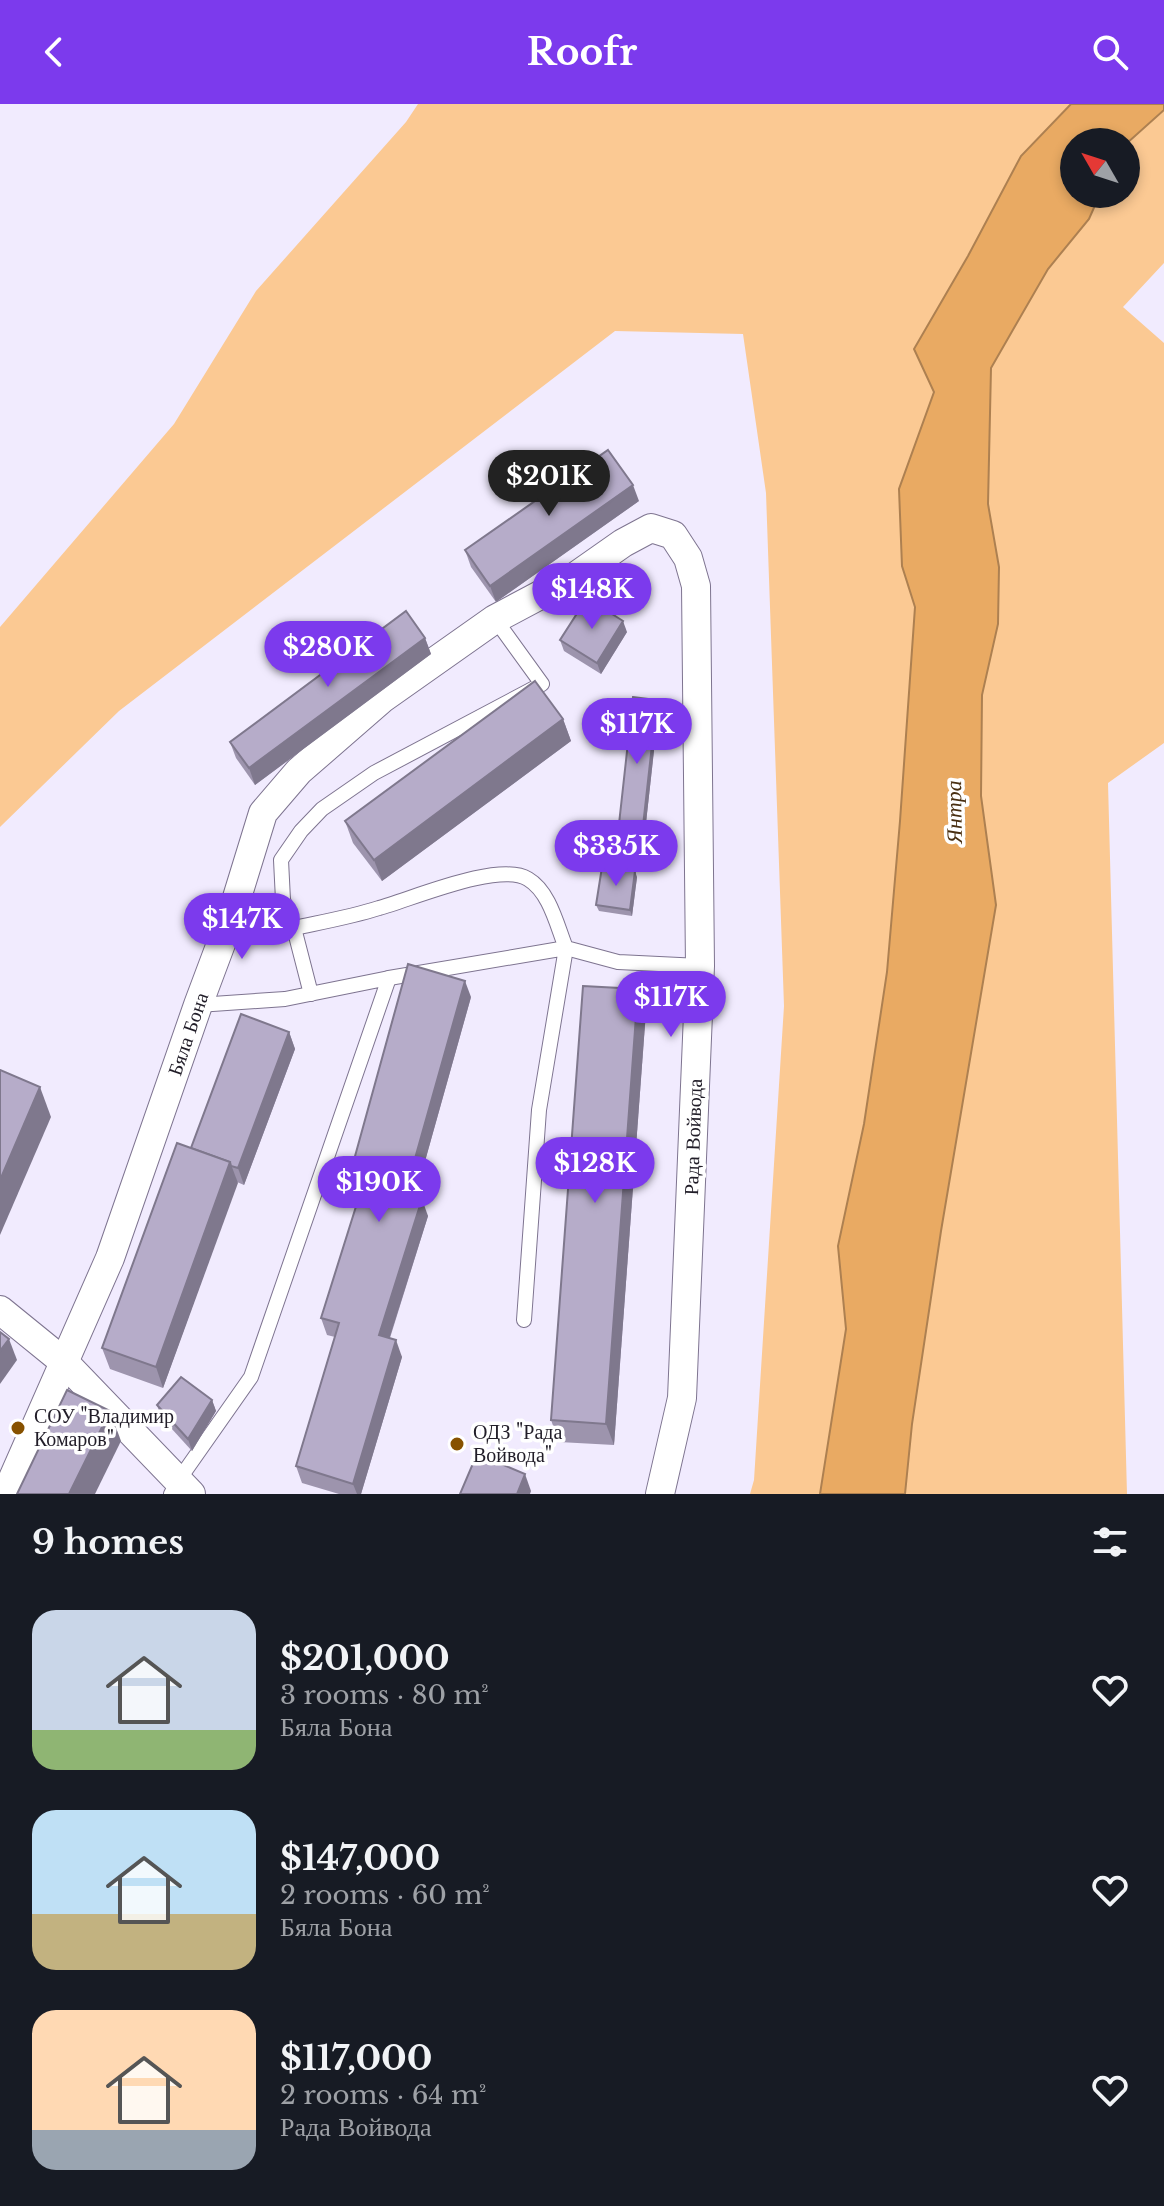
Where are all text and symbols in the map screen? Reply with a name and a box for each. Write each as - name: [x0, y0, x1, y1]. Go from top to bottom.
- icon: back: [32, 30, 76, 74]
- text: Roofr: [527, 30, 637, 75]
- icon: search: [1088, 30, 1132, 74]
- north arrow: [1060, 128, 1140, 208]
- map controls: [1060, 128, 1140, 208]
- pin: $201K: [493, 450, 605, 518]
- text: $201K: [506, 460, 592, 492]
- pin: $148K: [536, 563, 648, 631]
- text: $148K: [550, 573, 634, 605]
- pin: $280K: [272, 621, 384, 689]
- text: $280K: [282, 631, 374, 663]
- pin: $117K: [581, 698, 693, 766]
- text: $117K: [600, 708, 674, 740]
- water label: Янтра: [940, 780, 968, 845]
- pin: $335K: [560, 820, 672, 888]
- text: $335K: [573, 830, 659, 862]
- pin: $147K: [186, 893, 298, 961]
- text: $147K: [202, 903, 282, 935]
- pin: $117K: [615, 971, 727, 1039]
- text: $117K: [634, 981, 708, 1013]
- street label: Бяла Бона: [163, 989, 213, 1079]
- street label: Рада Войвода: [679, 1078, 707, 1196]
- pin: $128K: [539, 1137, 651, 1205]
- text: $128K: [554, 1147, 636, 1179]
- pin: $190K: [323, 1156, 435, 1224]
- text: $190K: [336, 1166, 422, 1198]
- place label: СОУ "Владимир Комаров": [34, 1404, 174, 1451]
- marker: СОУ "Владимир Комаров": [9, 1419, 27, 1437]
- place label: ОДЗ "Рада Войвода": [473, 1420, 562, 1467]
- marker: ОДЗ "Рада Войвода": [448, 1435, 466, 1453]
- icon: filters: [1088, 1520, 1132, 1564]
- text: 9 homes: [32, 1521, 184, 1563]
- text: $201,000: [280, 1637, 450, 1679]
- icon: home: [96, 1642, 192, 1738]
- icon: heart: [1088, 1668, 1132, 1712]
- text: 3 rooms · 80 m²: [280, 1679, 489, 1711]
- text: Бяла Бона: [280, 1711, 392, 1743]
- text: $147,000: [280, 1837, 440, 1879]
- icon: home: [96, 1842, 192, 1938]
- icon: heart: [1088, 1868, 1132, 1912]
- text: 2 rooms · 60 m²: [280, 1879, 490, 1911]
- text: Бяла Бона: [280, 1911, 392, 1943]
- text: $117,000: [280, 2037, 432, 2079]
- icon: home: [96, 2042, 192, 2138]
- icon: heart: [1088, 2068, 1132, 2112]
- text: 2 rooms · 64 m²: [280, 2079, 486, 2111]
- text: Рада Войвода: [280, 2111, 432, 2143]

